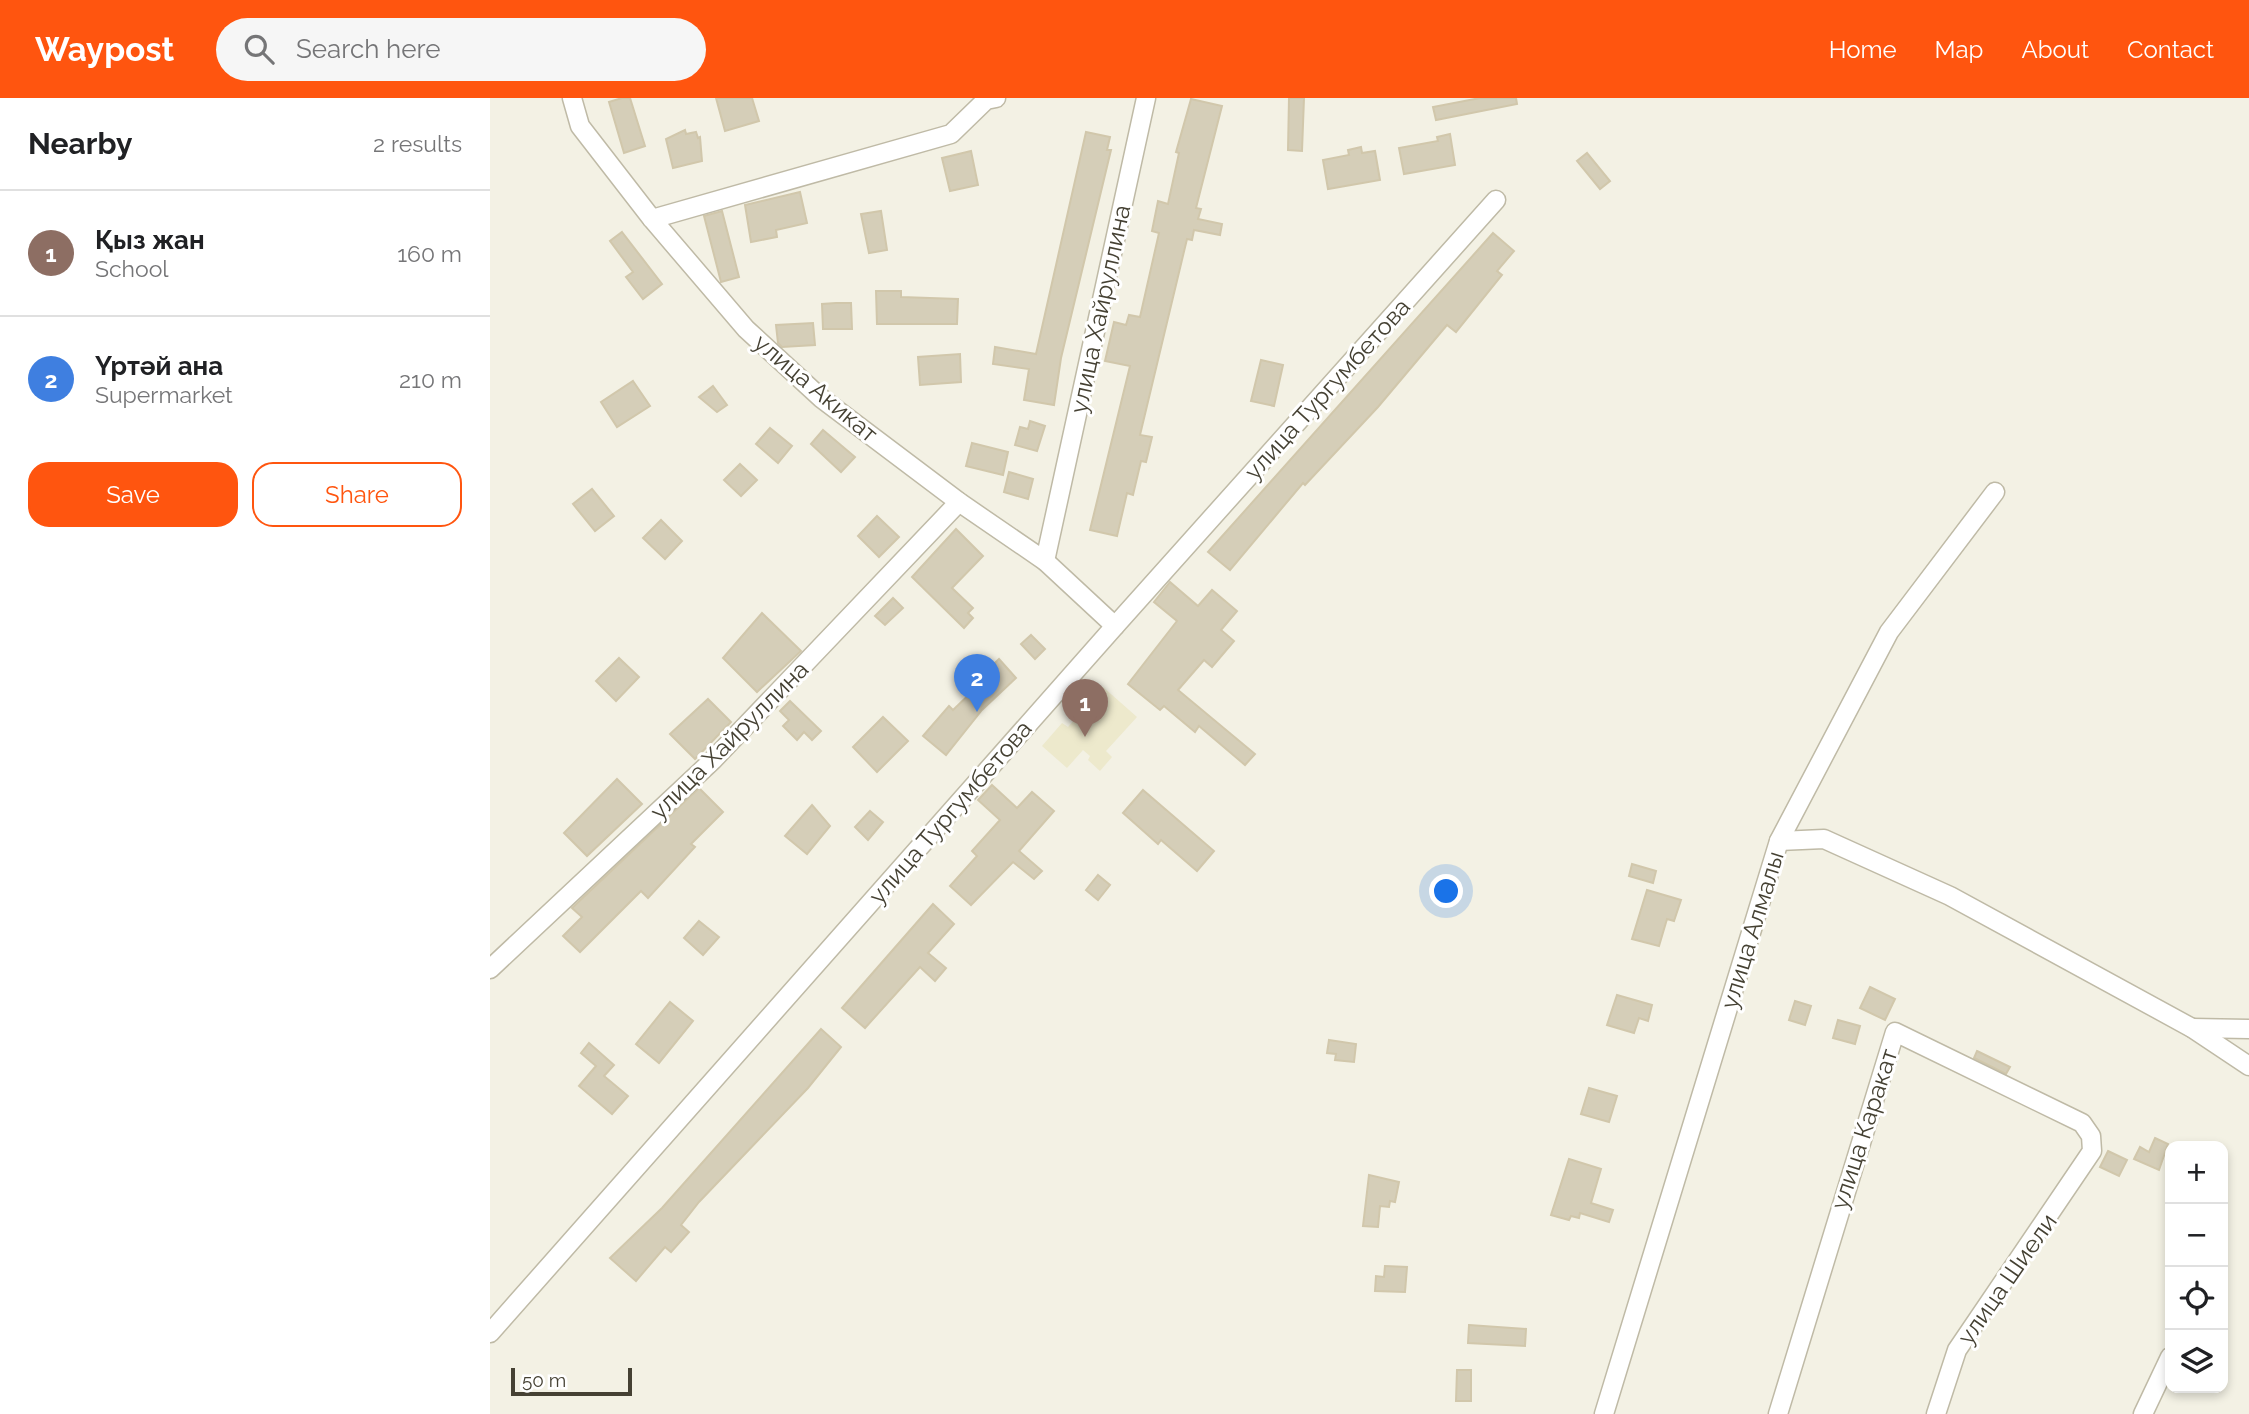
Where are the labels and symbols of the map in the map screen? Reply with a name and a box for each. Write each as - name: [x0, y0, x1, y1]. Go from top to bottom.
- street label: улица Хайруллина: [1064, 202, 1136, 416]
- street label: улица Тургумбетова: [1238, 292, 1416, 486]
- street label: улица Акикат: [748, 328, 884, 449]
- pin: 2: [954, 654, 1000, 712]
- street label: улица Хайруллина: [644, 655, 814, 825]
- pin: 1: [1062, 679, 1108, 737]
- street label: улица Тургумбетова: [862, 714, 1038, 910]
- street label: улица Алмалы: [1714, 848, 1790, 1012]
- your location: [1429, 874, 1463, 908]
- street label: улица Каракат: [1824, 1045, 1904, 1213]
- street label: улица Шиели: [1951, 1208, 2063, 1350]
- scale bar: [511, 1365, 632, 1397]

